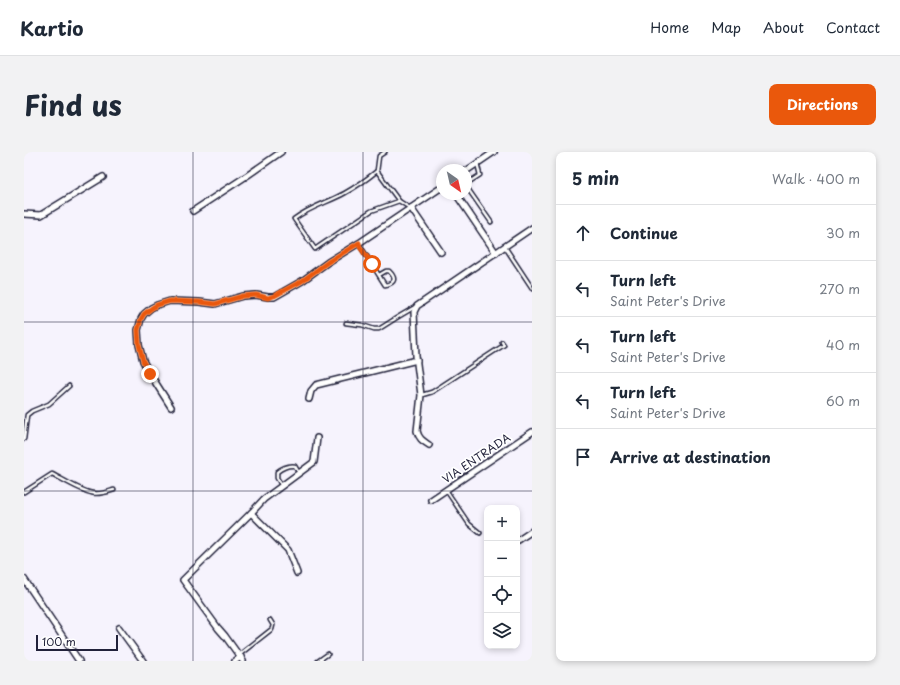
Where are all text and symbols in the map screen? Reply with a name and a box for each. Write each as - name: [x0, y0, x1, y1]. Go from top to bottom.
- text: Kartio: [20, 14, 83, 42]
- text: Home: [650, 17, 689, 38]
- text: Map: [711, 17, 741, 38]
- text: About: [763, 17, 804, 38]
- text: Contact: [826, 17, 880, 38]
- text: Find us: [24, 83, 122, 126]
- button: Directions: [769, 84, 876, 125]
- north arrow: [436, 164, 472, 200]
- text: 5 min: [572, 165, 619, 191]
- text: Walk · 400 m: [772, 169, 860, 188]
- text: Continue: [610, 221, 678, 244]
- icon: ahead: [572, 222, 594, 244]
- text: 30 m: [826, 223, 860, 242]
- route start: [363, 255, 381, 273]
- text: Turn left: [610, 268, 676, 291]
- icon: left: [572, 278, 594, 300]
- text: 270 m: [819, 279, 860, 298]
- text: Saint Peter's Drive: [610, 291, 726, 310]
- text: Turn left: [610, 324, 676, 347]
- icon: left: [572, 334, 594, 356]
- text: 40 m: [826, 335, 860, 354]
- text: Saint Peter's Drive: [610, 347, 726, 366]
- route end: [141, 365, 159, 383]
- text: Turn left: [610, 380, 676, 403]
- icon: left: [572, 390, 594, 412]
- text: 60 m: [826, 391, 860, 410]
- text: Saint Peter's Drive: [610, 403, 726, 422]
- street label: VIA ENTRADA: [438, 429, 514, 487]
- text: Arrive at destination: [610, 445, 771, 468]
- icon: arrive: [572, 446, 594, 468]
- map controls: [484, 505, 520, 649]
- button: +: [484, 505, 520, 541]
- button: −: [484, 541, 520, 577]
- button: locate: [484, 577, 520, 613]
- button: layers: [484, 613, 520, 649]
- scale bar: [36, 633, 118, 652]
- text: 100 m: [42, 633, 76, 650]

